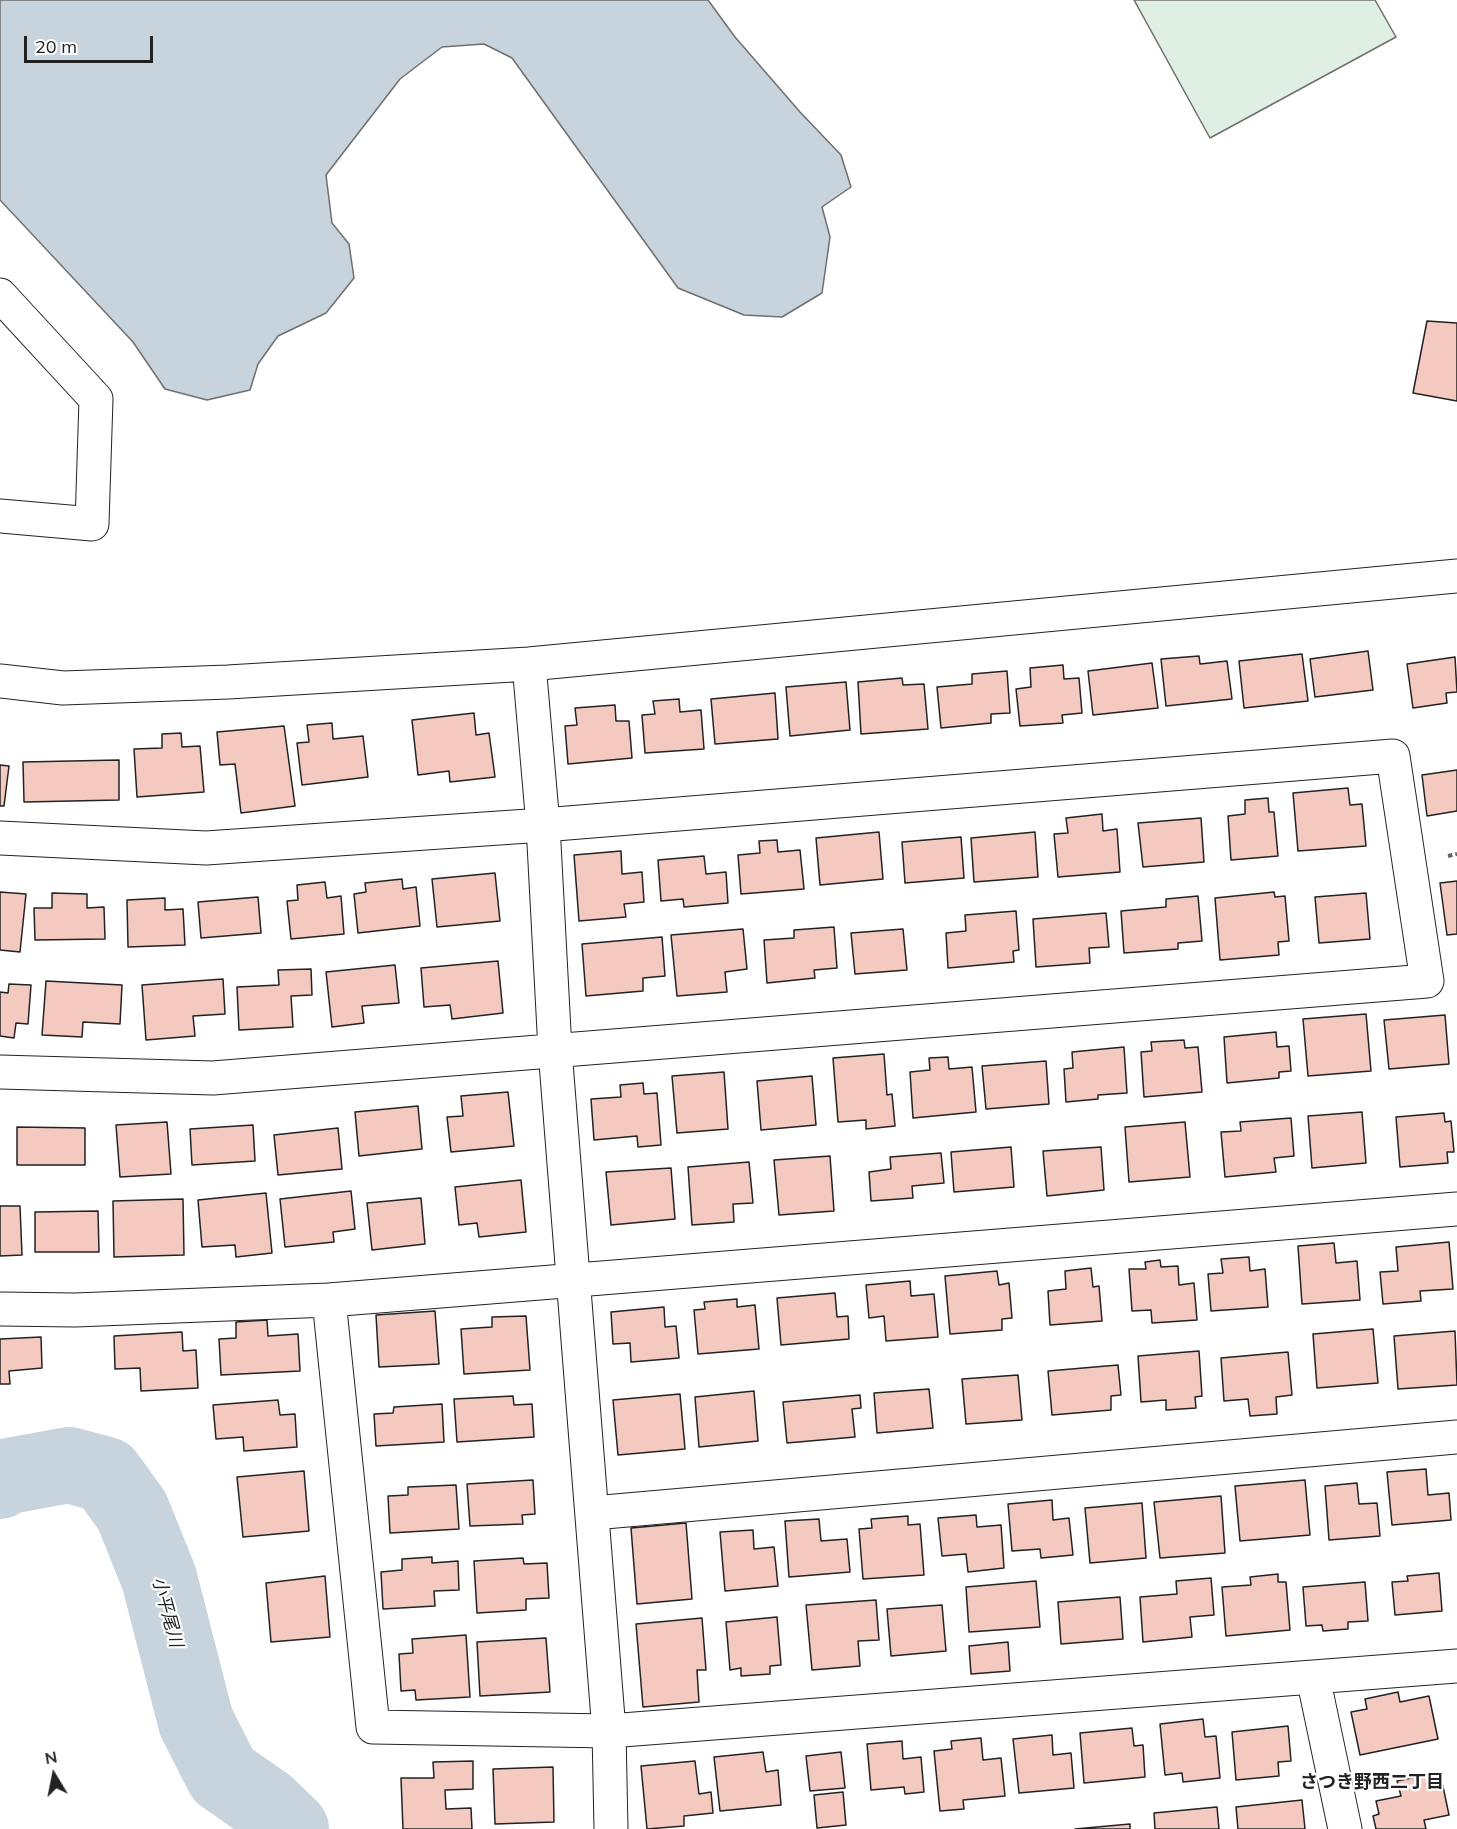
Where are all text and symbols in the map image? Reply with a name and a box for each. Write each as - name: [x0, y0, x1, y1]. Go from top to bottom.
- scale bar: [27, 24, 156, 62]
- text: 20 m: [35, 35, 77, 58]
- water label: 小平尾川: [147, 1574, 187, 1650]
- north arrow: [24, 1745, 84, 1805]
- text: N: [43, 1746, 59, 1768]
- district label: さつき野西二丁目: [1300, 1772, 1444, 1794]

